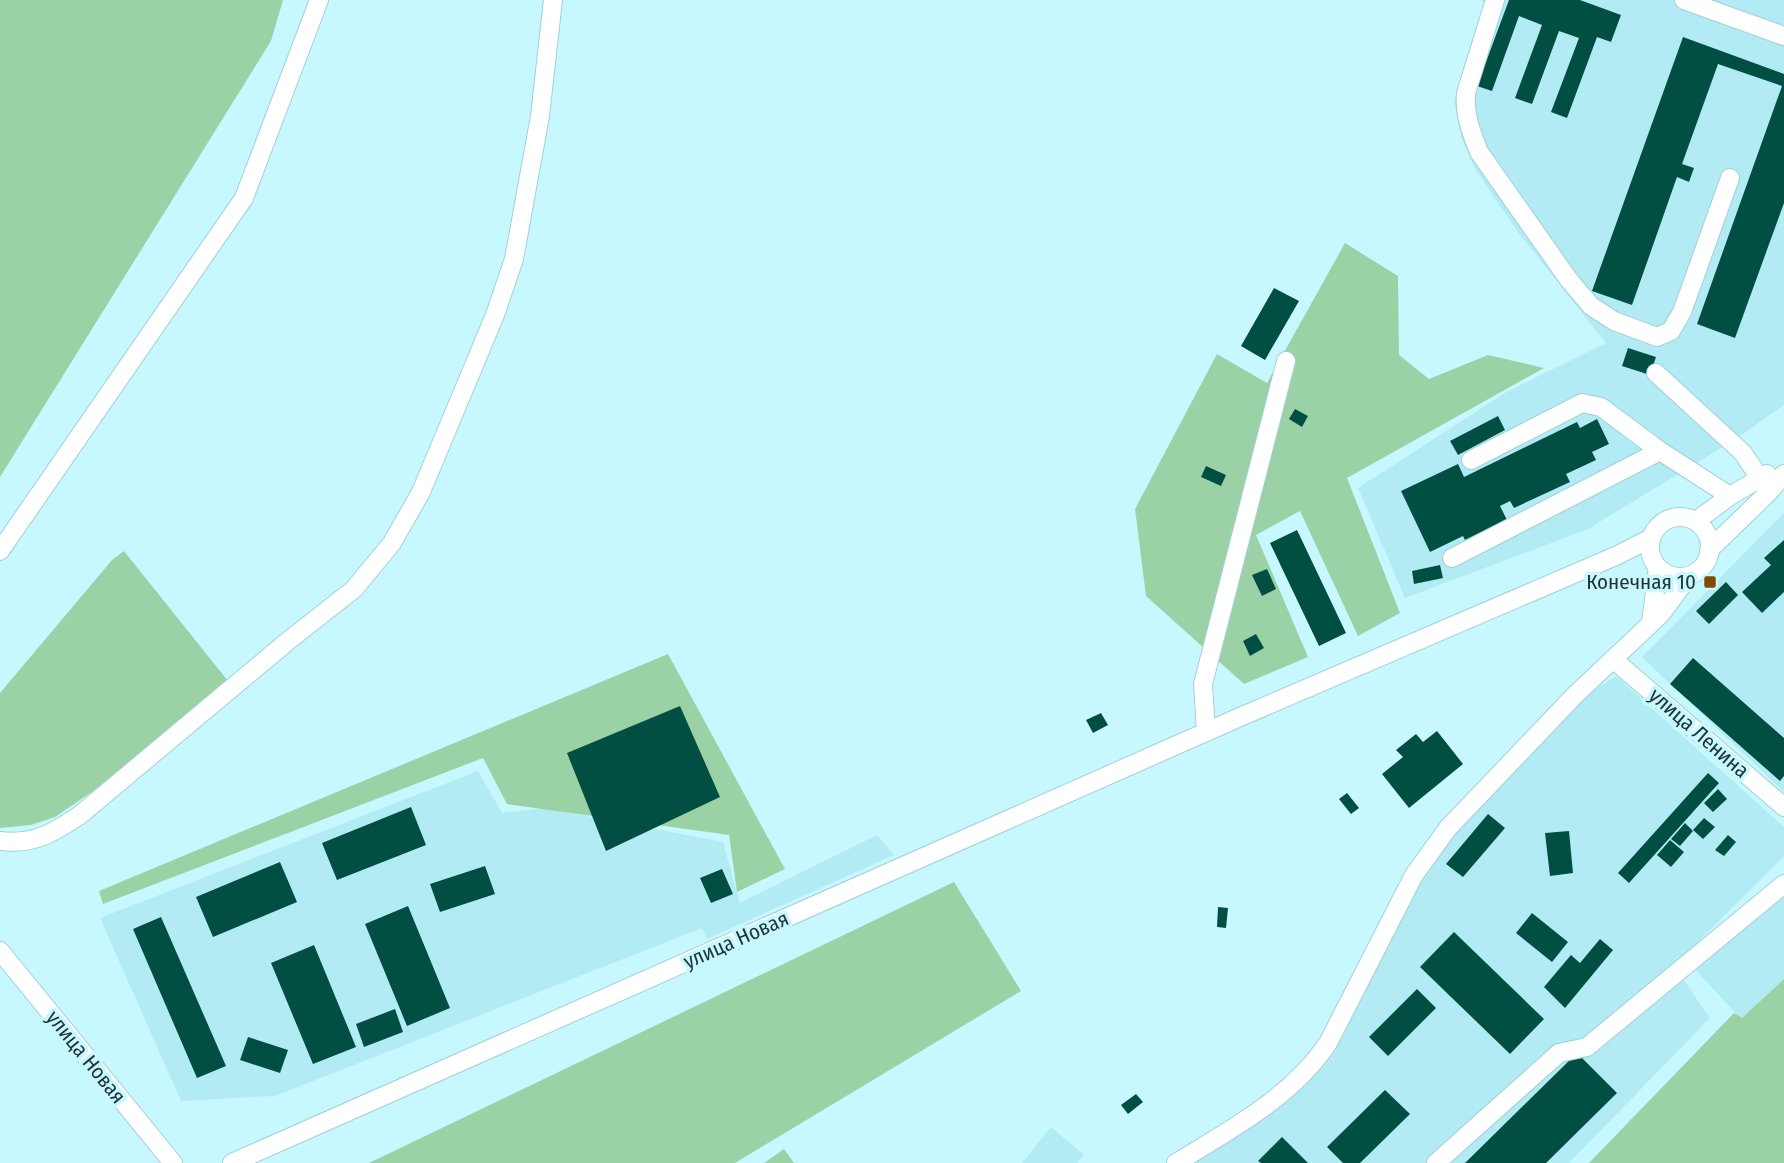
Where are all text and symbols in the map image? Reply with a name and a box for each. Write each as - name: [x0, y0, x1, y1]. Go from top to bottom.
- place label: Конечная 10: [1586, 569, 1696, 595]
- marker: Конечная 10: [1702, 574, 1718, 590]
- street label: улица Ленина: [1644, 682, 1754, 784]
- street label: улица Новая: [679, 905, 793, 975]
- street label: улица Новая: [41, 1005, 131, 1109]

